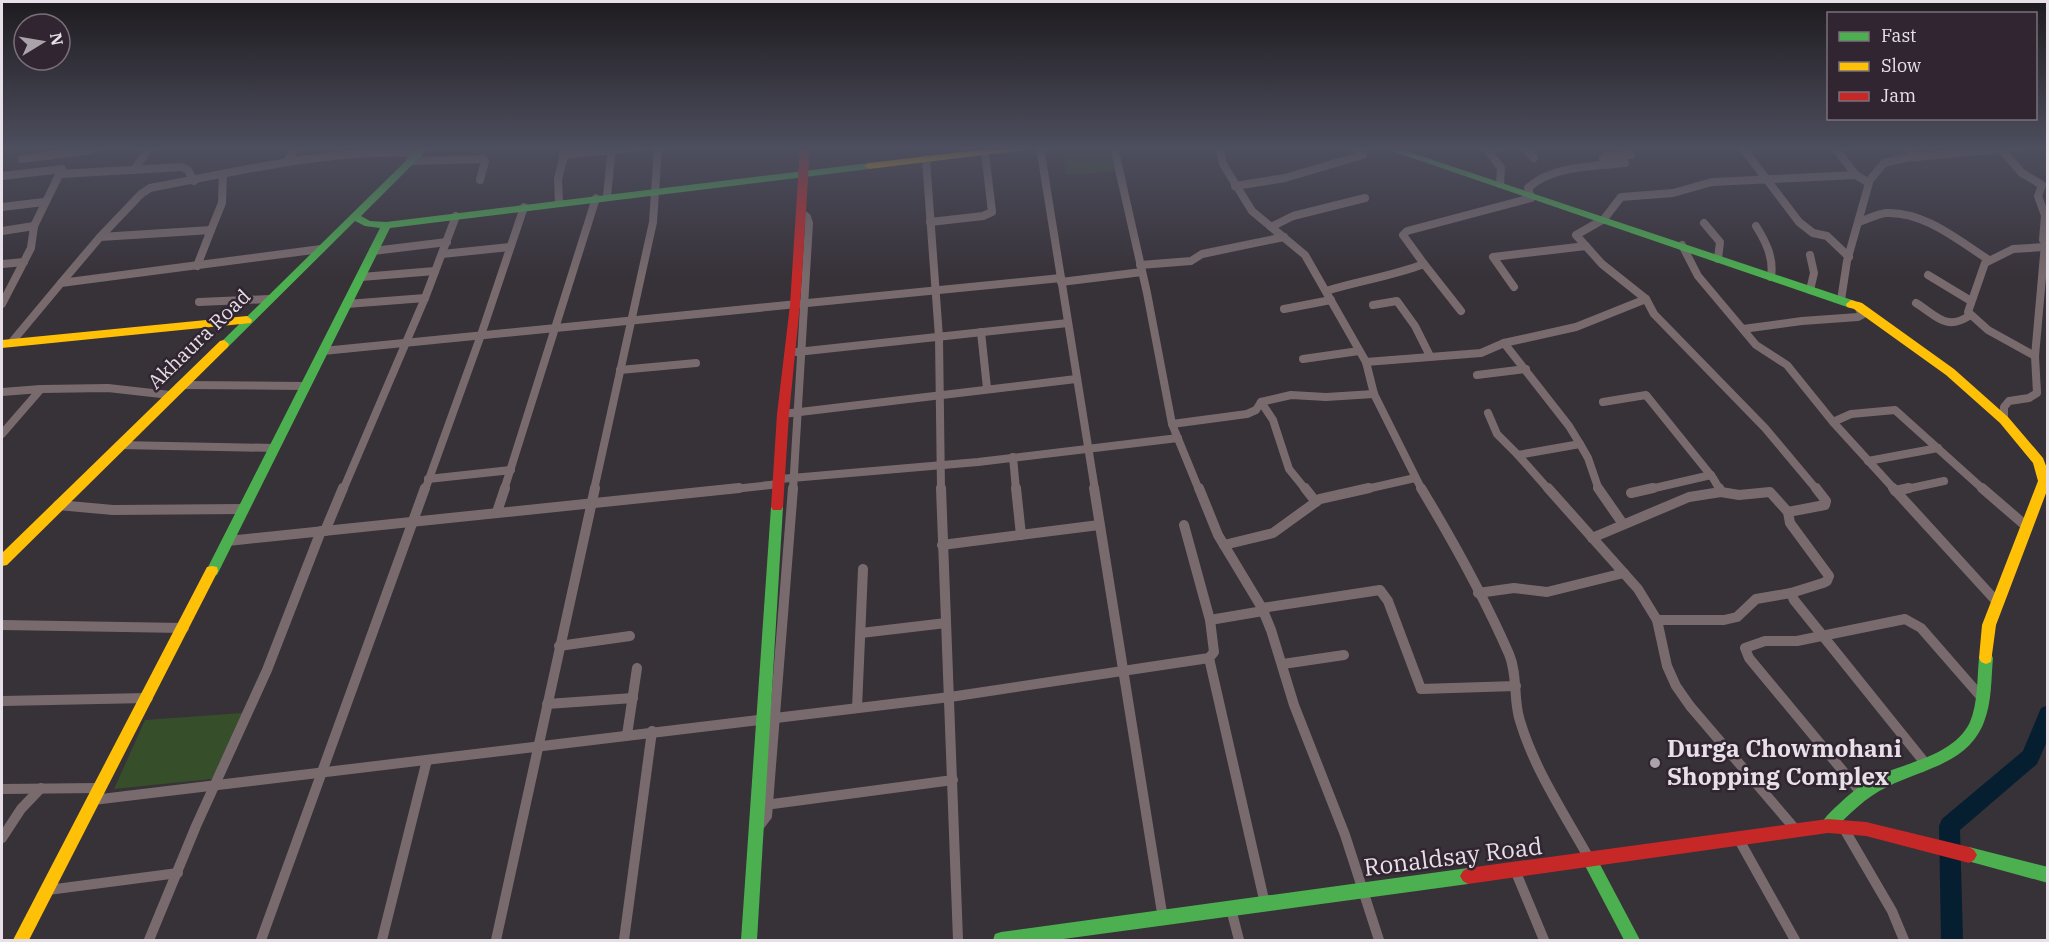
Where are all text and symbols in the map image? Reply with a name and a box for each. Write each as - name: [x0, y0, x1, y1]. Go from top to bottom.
- north arrow: [12, 12, 72, 72]
- legend: [1827, 12, 2037, 120]
- text: Fast: [1881, 24, 1916, 47]
- text: N: [46, 31, 68, 47]
- text: Slow: [1881, 54, 1921, 77]
- text: Jam: [1881, 84, 1916, 107]
- street label: Akhaura Road: [141, 283, 256, 395]
- place label: Durga Chowmohani Shopping Complex: [1667, 732, 1902, 792]
- marker: Durga Chowmohani Shopping Complex: [1648, 756, 1662, 770]
- street label: Ronaldsay Road: [1362, 829, 1544, 883]

